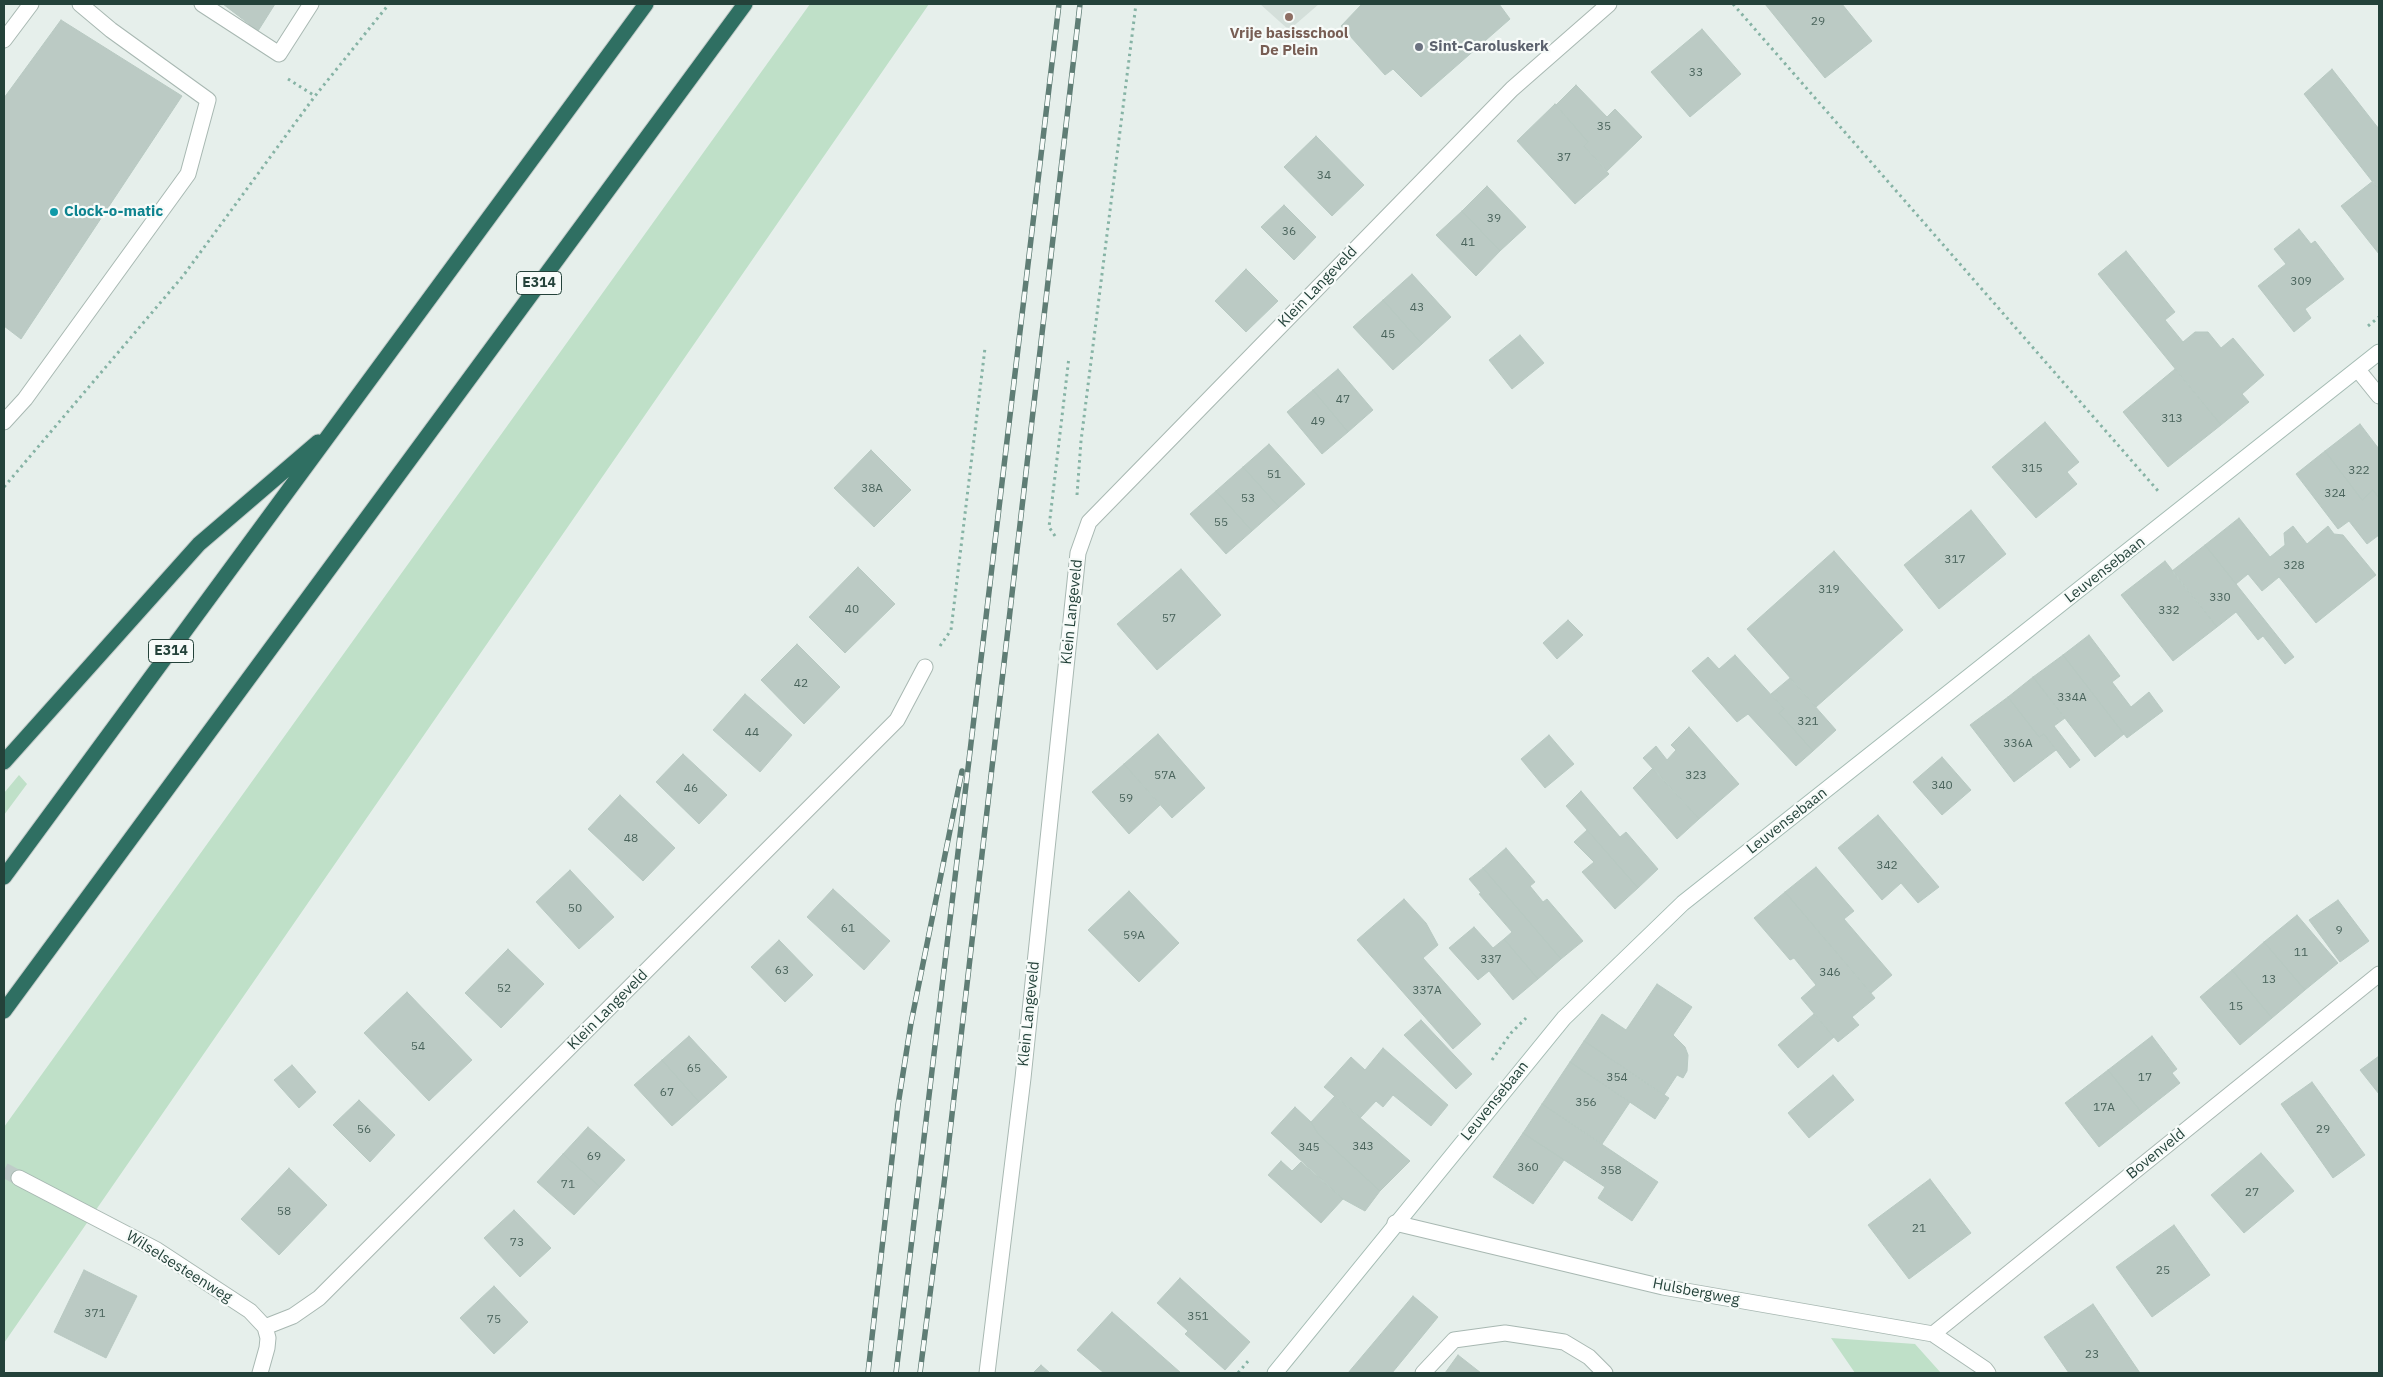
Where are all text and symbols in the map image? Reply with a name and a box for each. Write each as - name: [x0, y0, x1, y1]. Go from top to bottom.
- marker: Vrije basisschool De Plein: [1283, 11, 1295, 23]
- house number: 29: [1811, 15, 1825, 29]
- place label: Vrije basisschool De Plein: [1230, 25, 1348, 60]
- place label: Sint-Caroluskerk: [1429, 38, 1549, 56]
- marker: Sint-Caroluskerk: [1413, 41, 1425, 53]
- house number: 33: [1689, 66, 1703, 80]
- house number: 35: [1597, 120, 1611, 134]
- house number: 37: [1557, 151, 1571, 165]
- house number: 34: [1317, 169, 1331, 183]
- place label: Clock-o-matic: [64, 203, 163, 221]
- marker: Clock-o-matic: [48, 206, 60, 218]
- house number: 39: [1487, 212, 1501, 226]
- house number: 36: [1282, 225, 1296, 239]
- house number: 41: [1461, 236, 1475, 250]
- street label: Klein Langeveld: [1275, 243, 1361, 331]
- road number: E314: [516, 272, 562, 294]
- house number: 309: [2290, 275, 2312, 289]
- house number: 43: [1410, 301, 1424, 315]
- house number: 45: [1381, 328, 1395, 342]
- house number: 47: [1336, 393, 1350, 407]
- house number: 313: [2161, 412, 2183, 426]
- house number: 49: [1311, 415, 1325, 429]
- house number: 315: [2021, 462, 2043, 476]
- house number: 322: [2348, 464, 2370, 478]
- house number: 51: [1267, 468, 1281, 482]
- house number: 38A: [861, 482, 883, 496]
- house number: 324: [2324, 487, 2346, 501]
- house number: 53: [1241, 492, 1255, 506]
- house number: 55: [1214, 516, 1228, 530]
- street label: Leuvensebaan: [2061, 533, 2149, 607]
- house number: 317: [1944, 553, 1966, 567]
- street label: Klein Langeveld: [1058, 558, 1086, 666]
- house number: 328: [2283, 559, 2305, 573]
- house number: 319: [1818, 583, 1840, 597]
- house number: 330: [2209, 591, 2231, 605]
- house number: 40: [845, 603, 859, 617]
- house number: 332: [2158, 604, 2180, 618]
- house number: 57: [1162, 612, 1176, 626]
- road number: E314: [148, 640, 194, 662]
- house number: 42: [794, 677, 808, 691]
- house number: 334A: [2057, 691, 2087, 705]
- house number: 321: [1797, 715, 1819, 729]
- house number: 44: [745, 726, 759, 740]
- house number: 336A: [2003, 737, 2033, 751]
- house number: 57A: [1154, 769, 1176, 783]
- house number: 323: [1685, 769, 1707, 783]
- house number: 340: [1931, 779, 1953, 793]
- house number: 46: [684, 782, 698, 796]
- street label: Leuvensebaan: [1743, 784, 1831, 858]
- house number: 59: [1119, 792, 1133, 806]
- house number: 48: [624, 832, 638, 846]
- house number: 342: [1876, 859, 1898, 873]
- house number: 50: [568, 902, 582, 916]
- house number: 61: [841, 922, 855, 936]
- house number: 9: [2335, 924, 2343, 938]
- house number: 59A: [1123, 929, 1145, 943]
- house number: 11: [2294, 946, 2308, 960]
- house number: 337: [1480, 953, 1502, 967]
- street label: Klein Langeveld: [1015, 960, 1043, 1068]
- house number: 63: [775, 964, 789, 978]
- street label: Klein Langeveld: [564, 966, 652, 1054]
- house number: 346: [1819, 966, 1841, 980]
- house number: 13: [2262, 973, 2276, 987]
- house number: 52: [497, 982, 511, 996]
- house number: 337A: [1412, 984, 1442, 998]
- house number: 15: [2229, 1000, 2243, 1014]
- house number: 54: [411, 1040, 425, 1054]
- street label: Leuvensebaan: [1458, 1058, 1532, 1144]
- house number: 65: [687, 1062, 701, 1076]
- house number: 354: [1606, 1071, 1628, 1085]
- house number: 17: [2138, 1071, 2152, 1085]
- house number: 67: [660, 1086, 674, 1100]
- house number: 356: [1575, 1096, 1597, 1110]
- house number: 17A: [2093, 1101, 2115, 1115]
- house number: 56: [357, 1123, 371, 1137]
- house number: 29: [2316, 1123, 2330, 1137]
- street label: Bovenveld: [2123, 1125, 2189, 1183]
- house number: 343: [1352, 1140, 1374, 1154]
- house number: 345: [1298, 1141, 1320, 1155]
- house number: 69: [587, 1150, 601, 1164]
- house number: 360: [1517, 1161, 1539, 1175]
- house number: 358: [1600, 1164, 1622, 1178]
- house number: 71: [561, 1178, 575, 1192]
- house number: 27: [2245, 1186, 2259, 1200]
- house number: 58: [277, 1205, 291, 1219]
- house number: 21: [1912, 1222, 1926, 1236]
- street label: Wilselsesteenweg: [123, 1227, 235, 1307]
- house number: 73: [510, 1236, 524, 1250]
- house number: 25: [2156, 1264, 2170, 1278]
- street label: Hulsbergweg: [1651, 1275, 1741, 1309]
- house number: 371: [84, 1307, 106, 1321]
- house number: 351: [1187, 1310, 1209, 1324]
- house number: 75: [487, 1313, 501, 1327]
- house number: 23: [2085, 1348, 2099, 1362]

